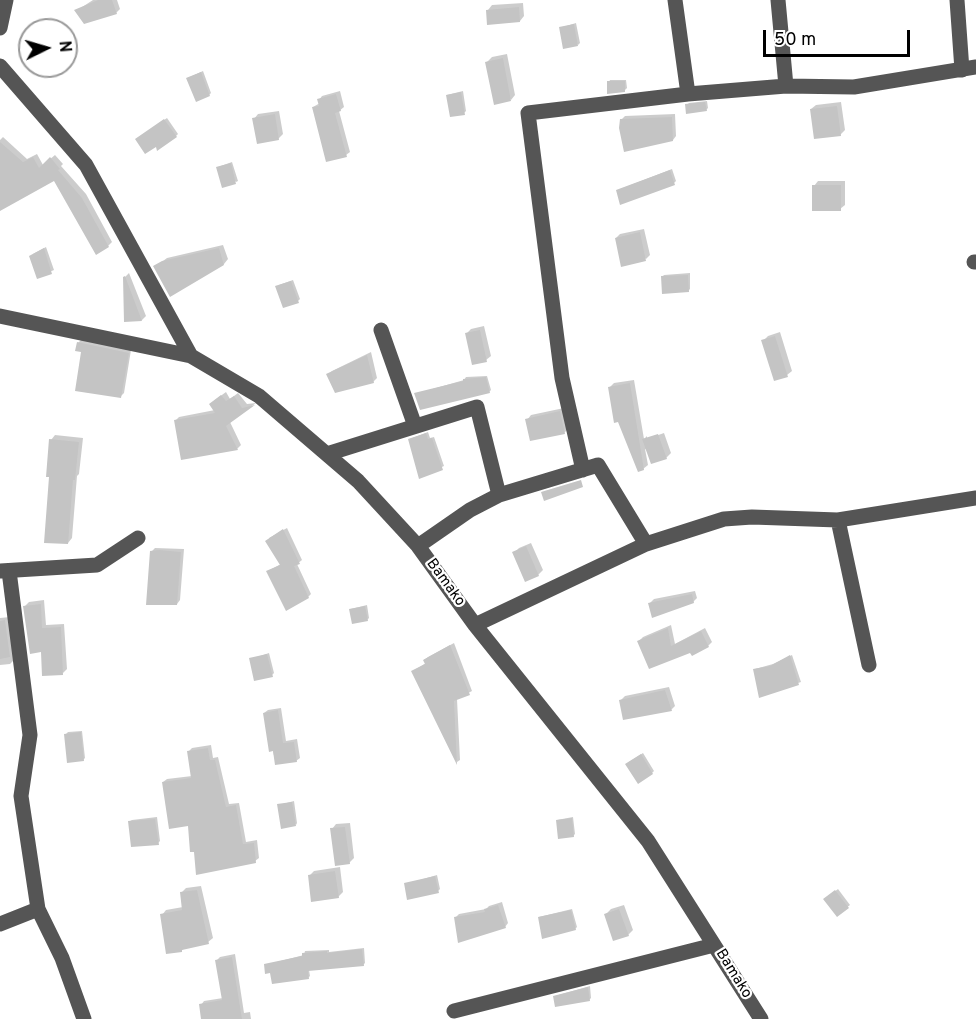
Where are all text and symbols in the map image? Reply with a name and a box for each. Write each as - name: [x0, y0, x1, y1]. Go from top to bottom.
- north arrow: [18, 18, 78, 78]
- scale bar: [766, 18, 913, 56]
- text: 50 m: [774, 29, 816, 52]
- text: N: [53, 40, 74, 53]
- street label: Bamako: [422, 556, 468, 610]
- street label: Bamako: [711, 946, 755, 1002]

